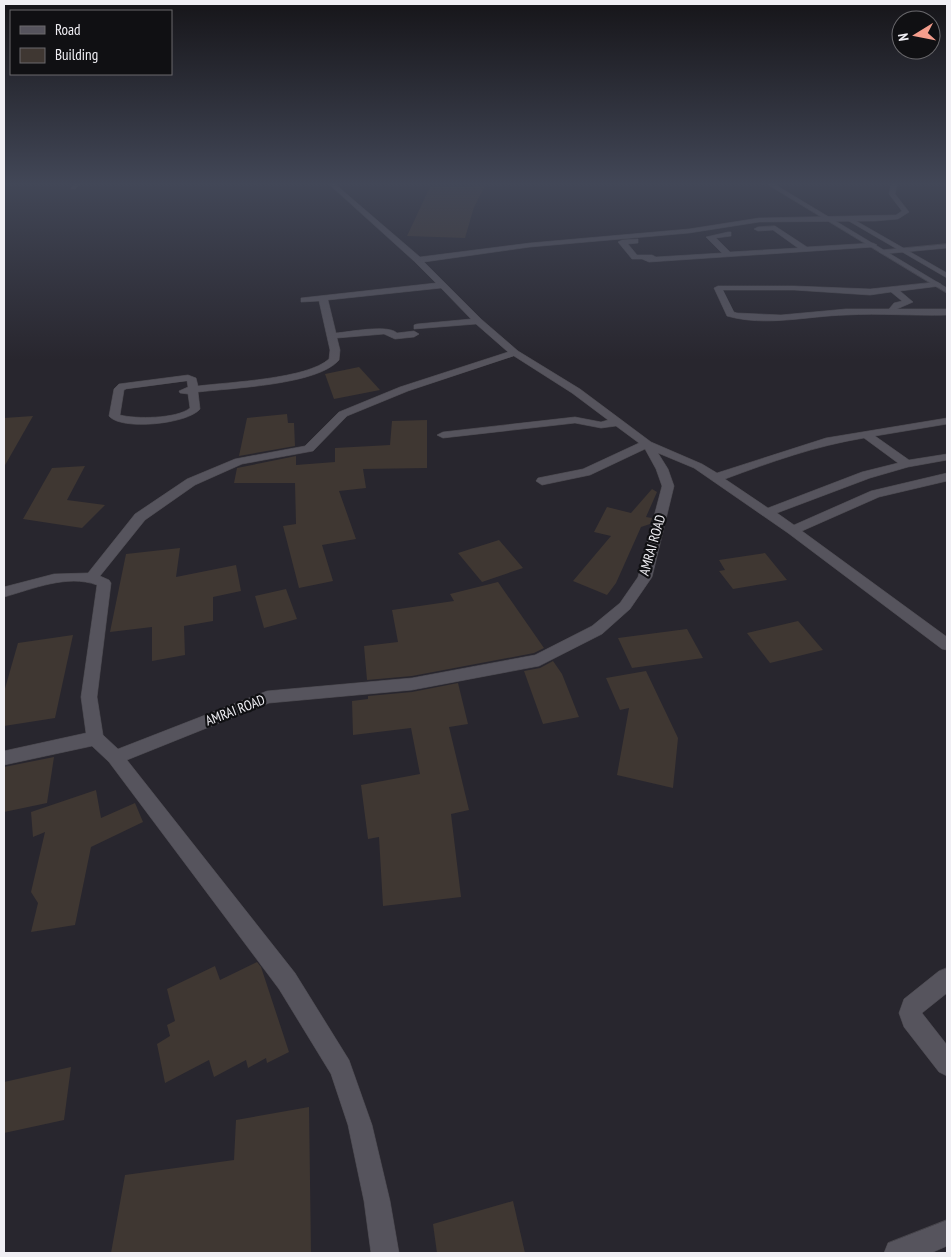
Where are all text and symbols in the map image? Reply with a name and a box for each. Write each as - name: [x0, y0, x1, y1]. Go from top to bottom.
- legend: [10, 10, 172, 75]
- north arrow: [891, 10, 941, 60]
- text: Road: [55, 20, 81, 39]
- text: N: [894, 32, 913, 43]
- text: Building: [55, 45, 98, 64]
- street label: AMRAI ROAD: [635, 512, 669, 578]
- street label: AMRAI ROAD: [203, 690, 267, 730]

